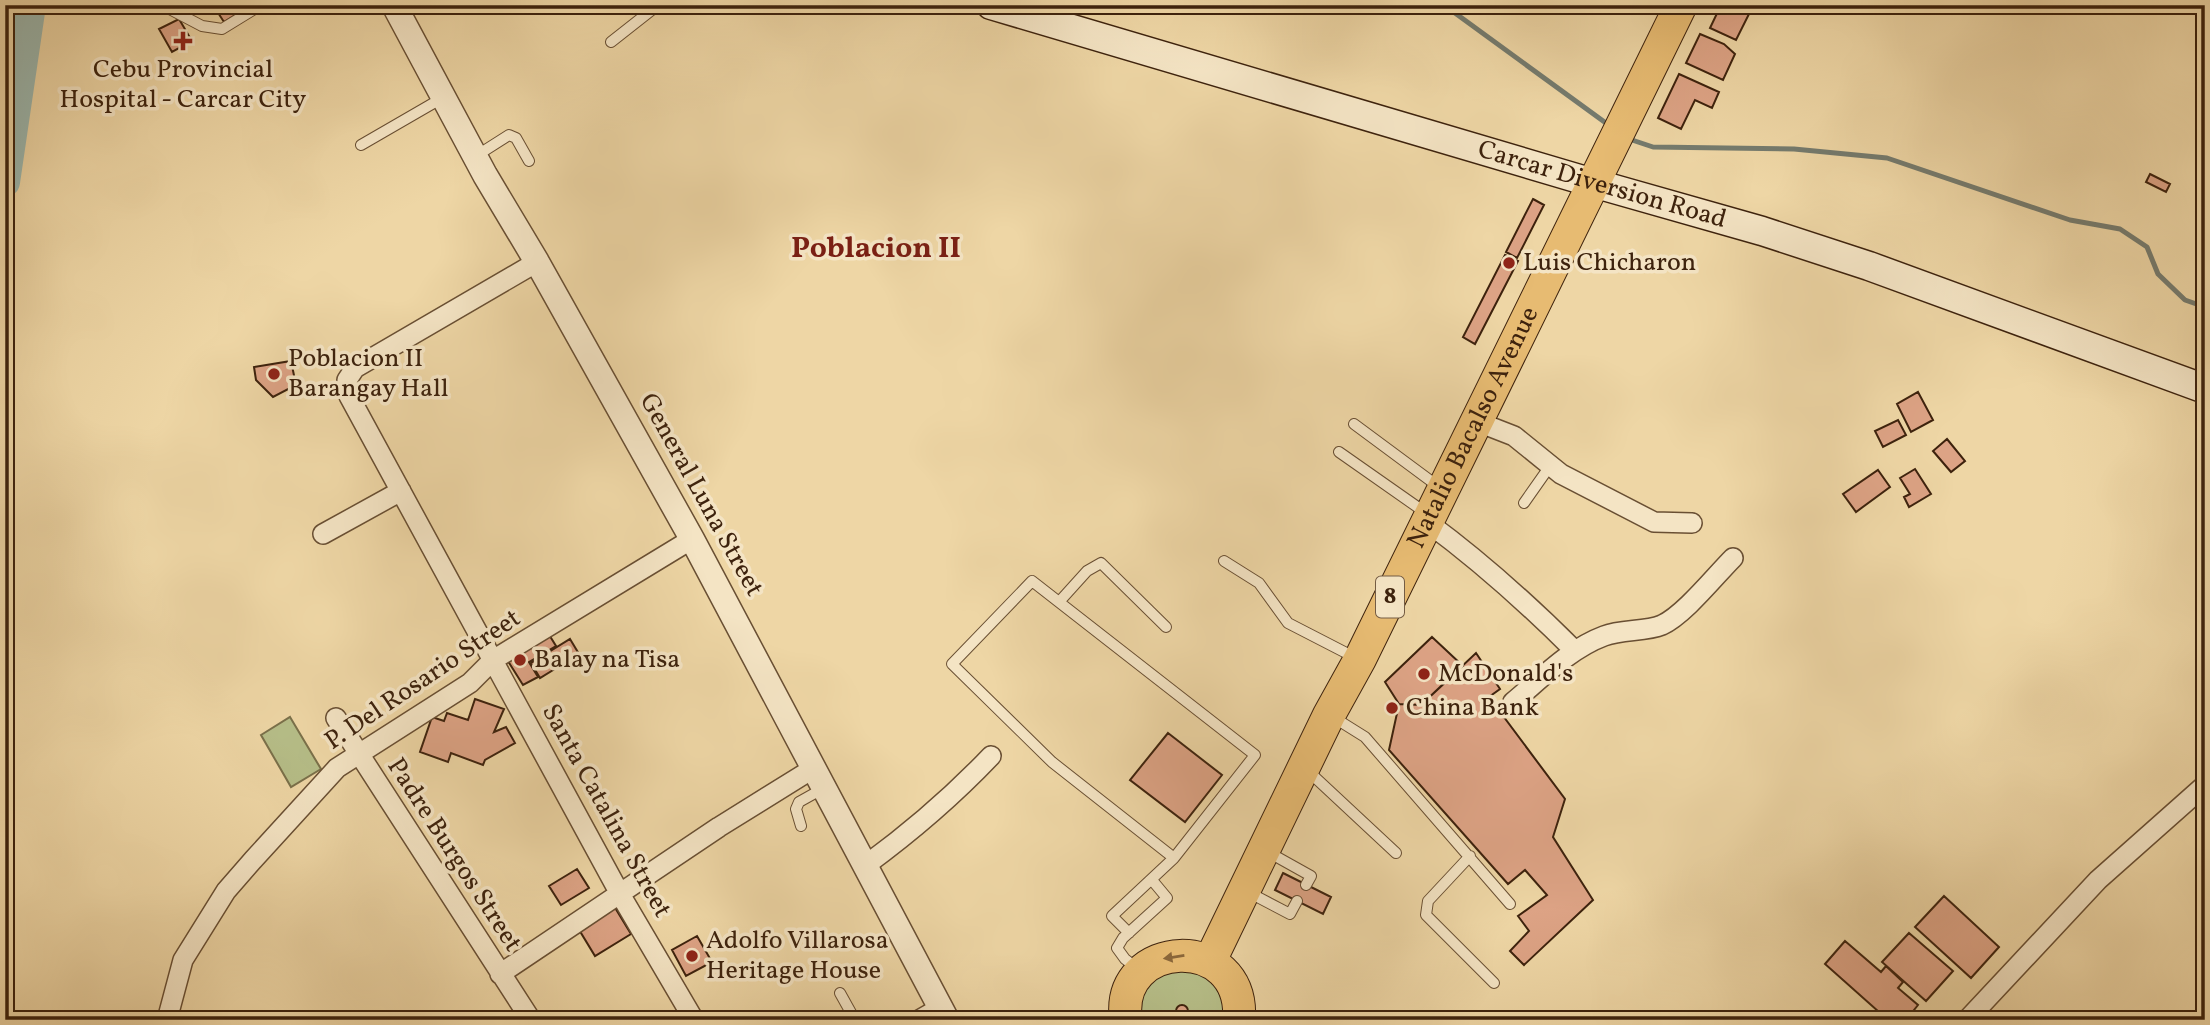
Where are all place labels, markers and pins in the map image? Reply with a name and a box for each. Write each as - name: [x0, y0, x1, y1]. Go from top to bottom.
- marker: Cebu Provincial Hospital - Carcar City: [173, 31, 193, 51]
- place label: Cebu Provincial Hospital - Carcar City: [60, 52, 306, 118]
- place label: Luis Chicharon: [1523, 245, 1696, 281]
- marker: Luis Chicharon: [1501, 255, 1517, 271]
- place label: Poblacion II Barangay Hall: [288, 341, 449, 407]
- marker: Poblacion II Barangay Hall: [266, 366, 282, 382]
- place label: Balay na Tisa: [534, 642, 680, 678]
- marker: Balay na Tisa: [512, 652, 528, 668]
- place label: McDonald's: [1438, 656, 1573, 692]
- marker: McDonald's: [1416, 666, 1432, 682]
- place label: China Bank: [1406, 690, 1539, 726]
- marker: China Bank: [1384, 700, 1400, 716]
- place label: Adolfo Villarosa Heritage House: [706, 923, 889, 989]
- marker: Adolfo Villarosa Heritage House: [684, 948, 700, 964]

